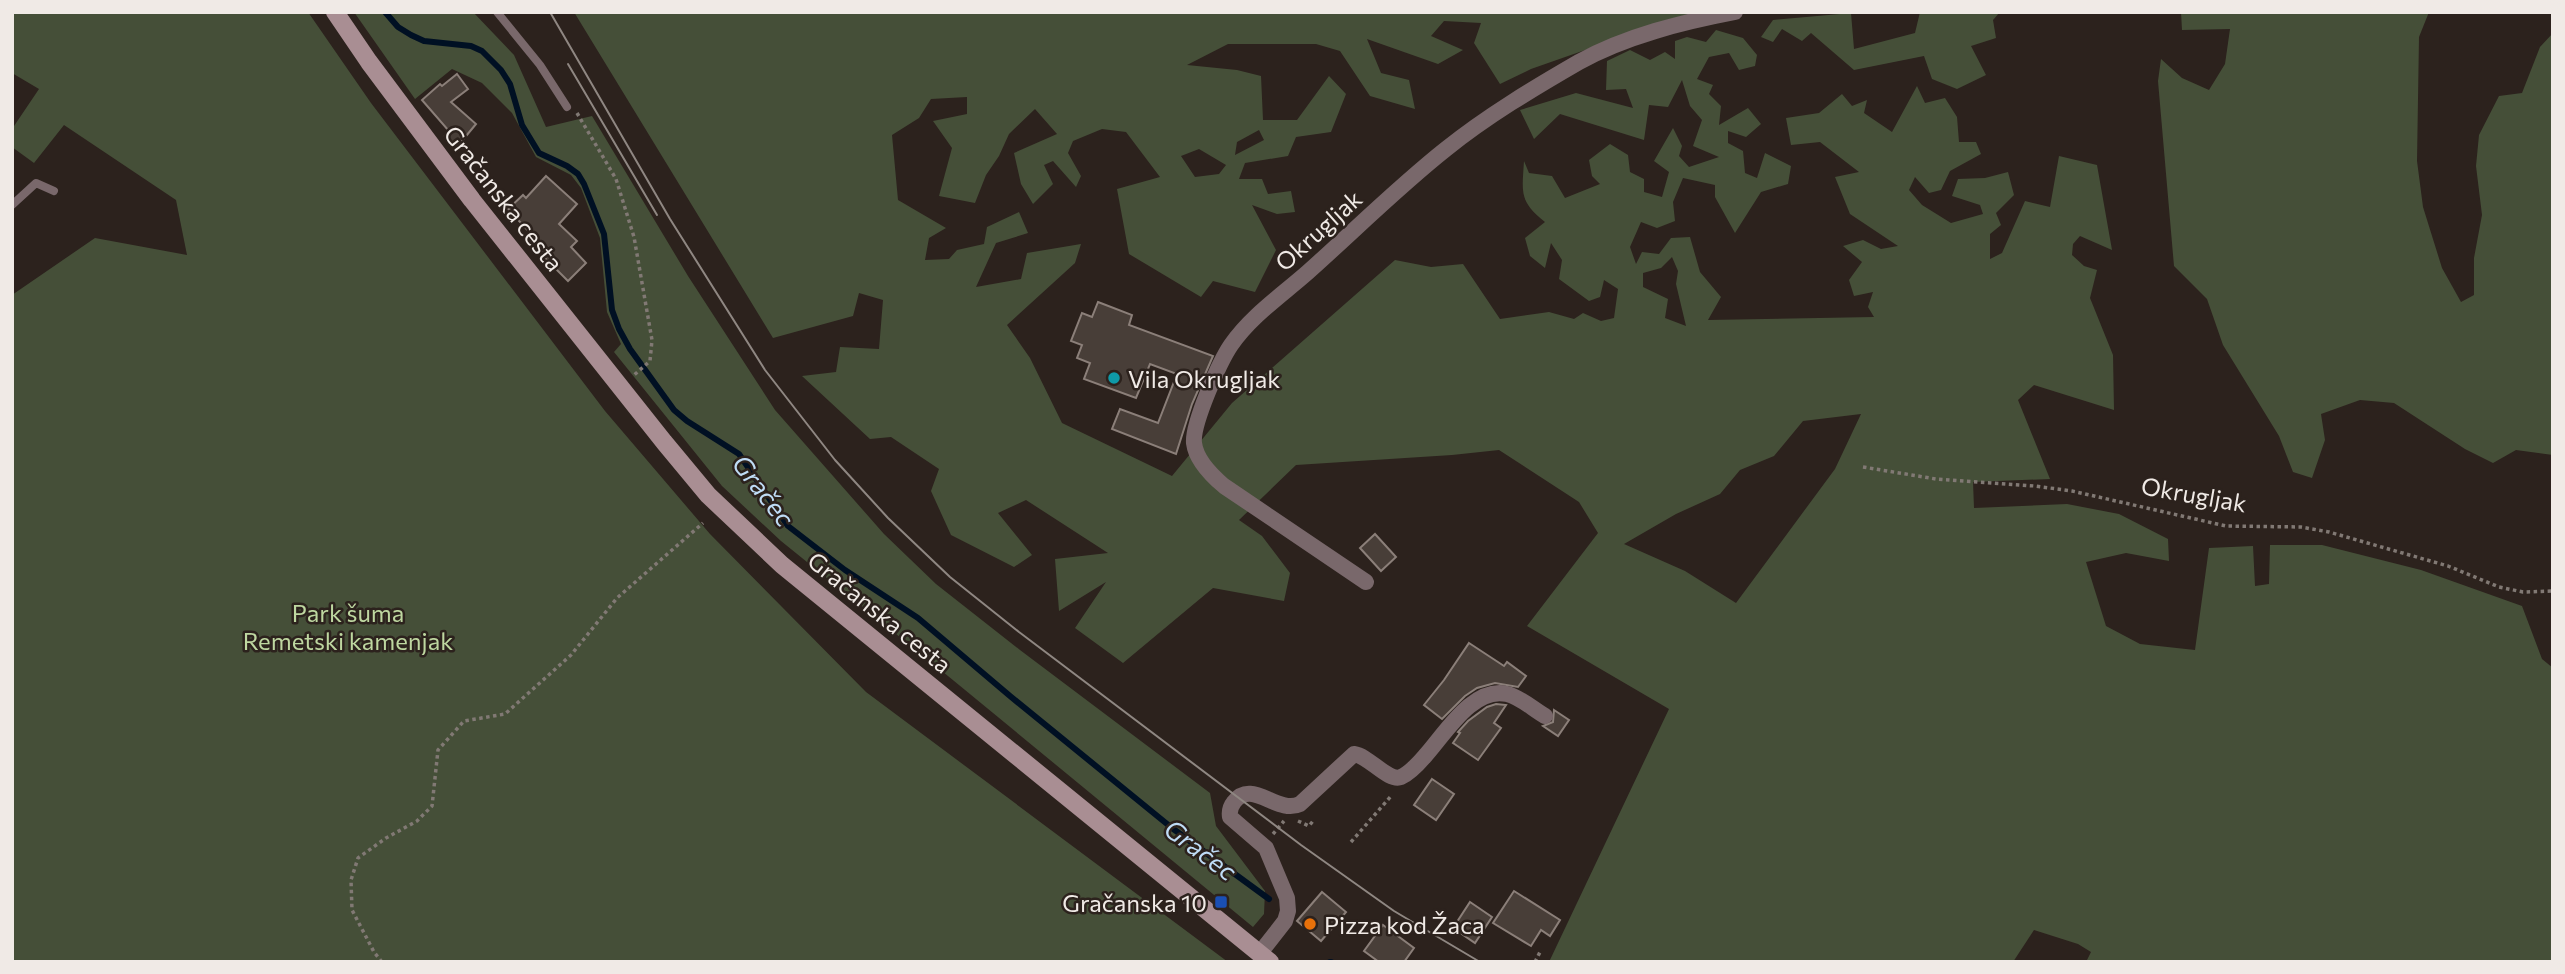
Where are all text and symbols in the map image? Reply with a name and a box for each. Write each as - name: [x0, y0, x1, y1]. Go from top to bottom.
- street label: Gračanska cesta: [438, 120, 570, 276]
- street label: Okrugljak: [1269, 184, 1367, 276]
- place label: Vila Okrugljak: [1128, 364, 1280, 393]
- marker: Vila Okrugljak: [1106, 370, 1122, 386]
- water label: Gračec: [726, 448, 802, 532]
- street label: Okrugljak: [2139, 470, 2249, 518]
- street label: Gračanska cesta: [802, 545, 958, 679]
- park label: Park šuma Remetski kamenjak: [243, 598, 453, 655]
- water label: Gračec: [1159, 812, 1243, 886]
- place label: Gračanska 10: [1062, 888, 1207, 917]
- marker: Gračanska 10: [1213, 894, 1229, 910]
- place label: Pizza kod Žaca: [1324, 910, 1485, 939]
- marker: Pizza kod Žaca: [1302, 916, 1318, 932]

